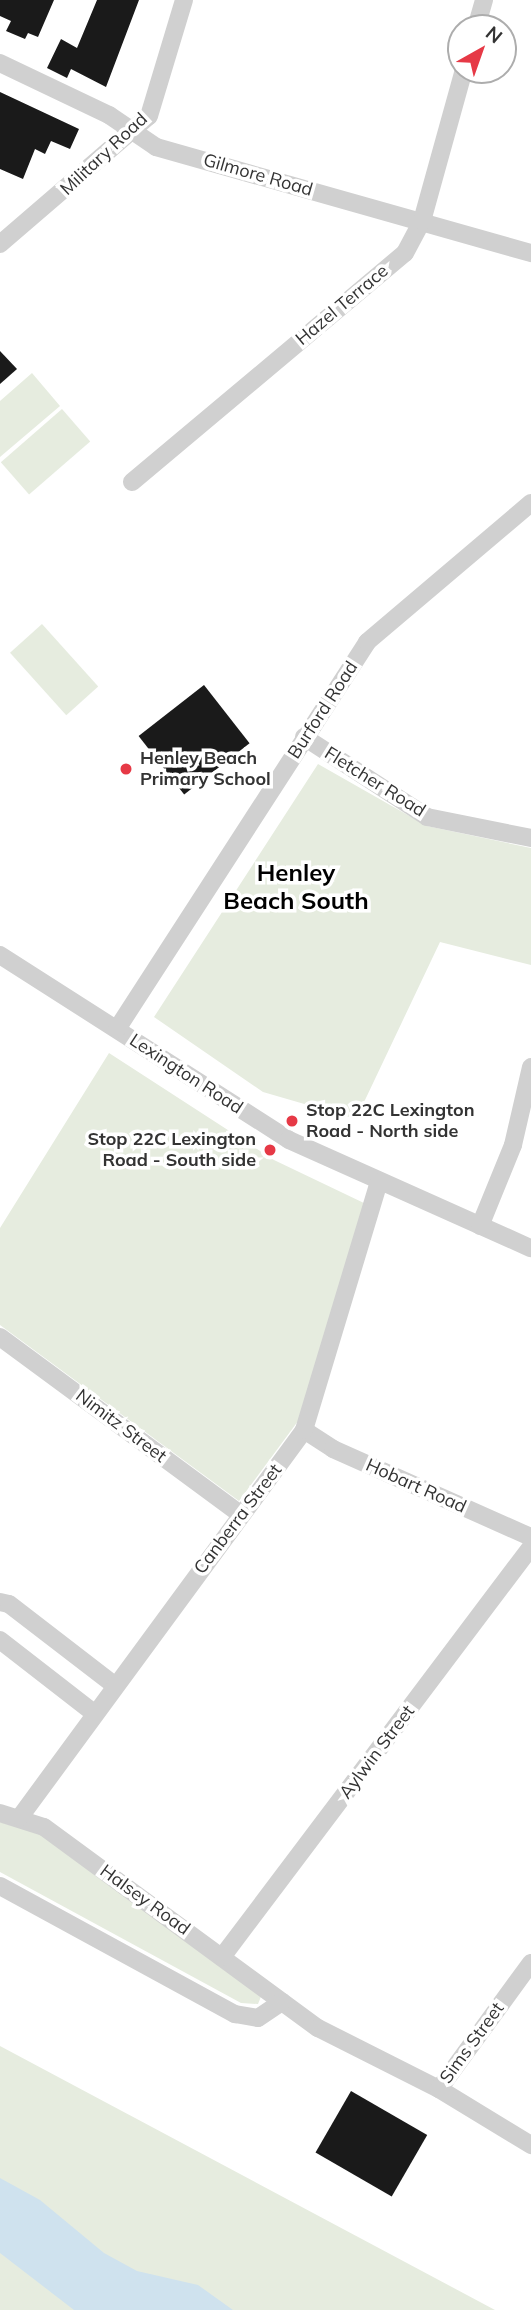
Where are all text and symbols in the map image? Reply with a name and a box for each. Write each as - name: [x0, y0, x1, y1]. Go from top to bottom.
- north arrow: [447, 14, 517, 84]
- text: N: [481, 21, 507, 48]
- street label: Military Road: [56, 108, 152, 200]
- street label: Gilmore Road: [201, 149, 315, 201]
- street label: Hazel Terrace: [291, 260, 393, 350]
- street label: Burford Road: [283, 657, 363, 763]
- street label: Fletcher Road: [321, 742, 429, 822]
- place label: Henley Beach Primary School: [140, 748, 271, 790]
- marker: Henley Beach Primary School: [118, 761, 134, 777]
- district label: Henley Beach South: [223, 859, 369, 915]
- street label: Lexington Road: [125, 1029, 247, 1119]
- place label: Stop 22C Lexington Road - North side: [306, 1100, 475, 1142]
- marker: Stop 22C Lexington Road - North side: [284, 1113, 300, 1129]
- place label: Stop 22C Lexington Road - South side: [87, 1129, 256, 1172]
- marker: Stop 22C Lexington Road - South side: [262, 1142, 278, 1158]
- street label: Nimitz Street: [71, 1385, 171, 1467]
- street label: Hobart Road: [362, 1454, 470, 1518]
- street label: Canberra Street: [190, 1460, 286, 1578]
- street label: Aylwin Street: [335, 1701, 419, 1803]
- street label: Halsey Road: [96, 1860, 194, 1940]
- street label: Sims Street: [435, 1998, 509, 2088]

